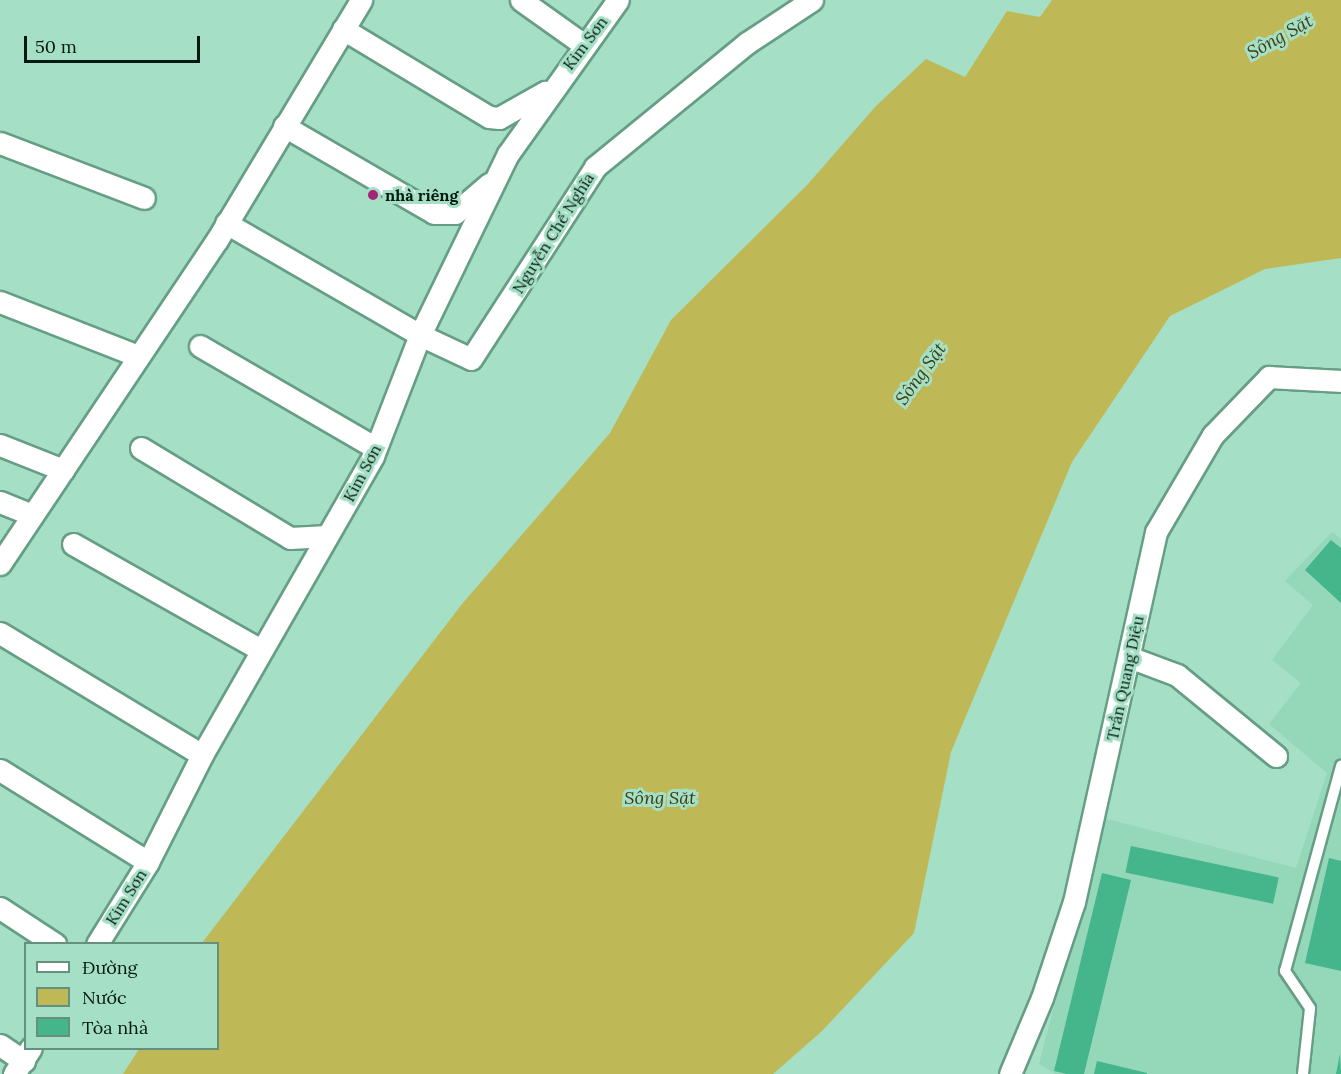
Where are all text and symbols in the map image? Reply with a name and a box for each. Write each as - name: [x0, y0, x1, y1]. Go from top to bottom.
- water label: Sông Sặt: [1244, 10, 1316, 64]
- street label: Kim Sơn: [559, 12, 611, 74]
- scale bar: [27, 24, 202, 62]
- text: 50 m: [35, 35, 77, 58]
- street label: Nguyễn Chế Nghĩa: [508, 169, 598, 297]
- place label: nhà riêng: [385, 185, 458, 205]
- marker: nhà riêng: [366, 188, 380, 202]
- water label: Sông Sặt: [891, 339, 951, 409]
- street label: Kim Sơn: [339, 441, 385, 505]
- street label: Trần Quang Diệu: [1102, 614, 1148, 742]
- water label: Sông Sặt: [624, 787, 696, 809]
- street label: Kim Sơn: [101, 866, 151, 928]
- legend: [24, 942, 219, 1050]
- text: Đường: [82, 956, 138, 979]
- text: Nước: [82, 986, 127, 1009]
- text: Tòa nhà: [82, 1016, 148, 1039]

